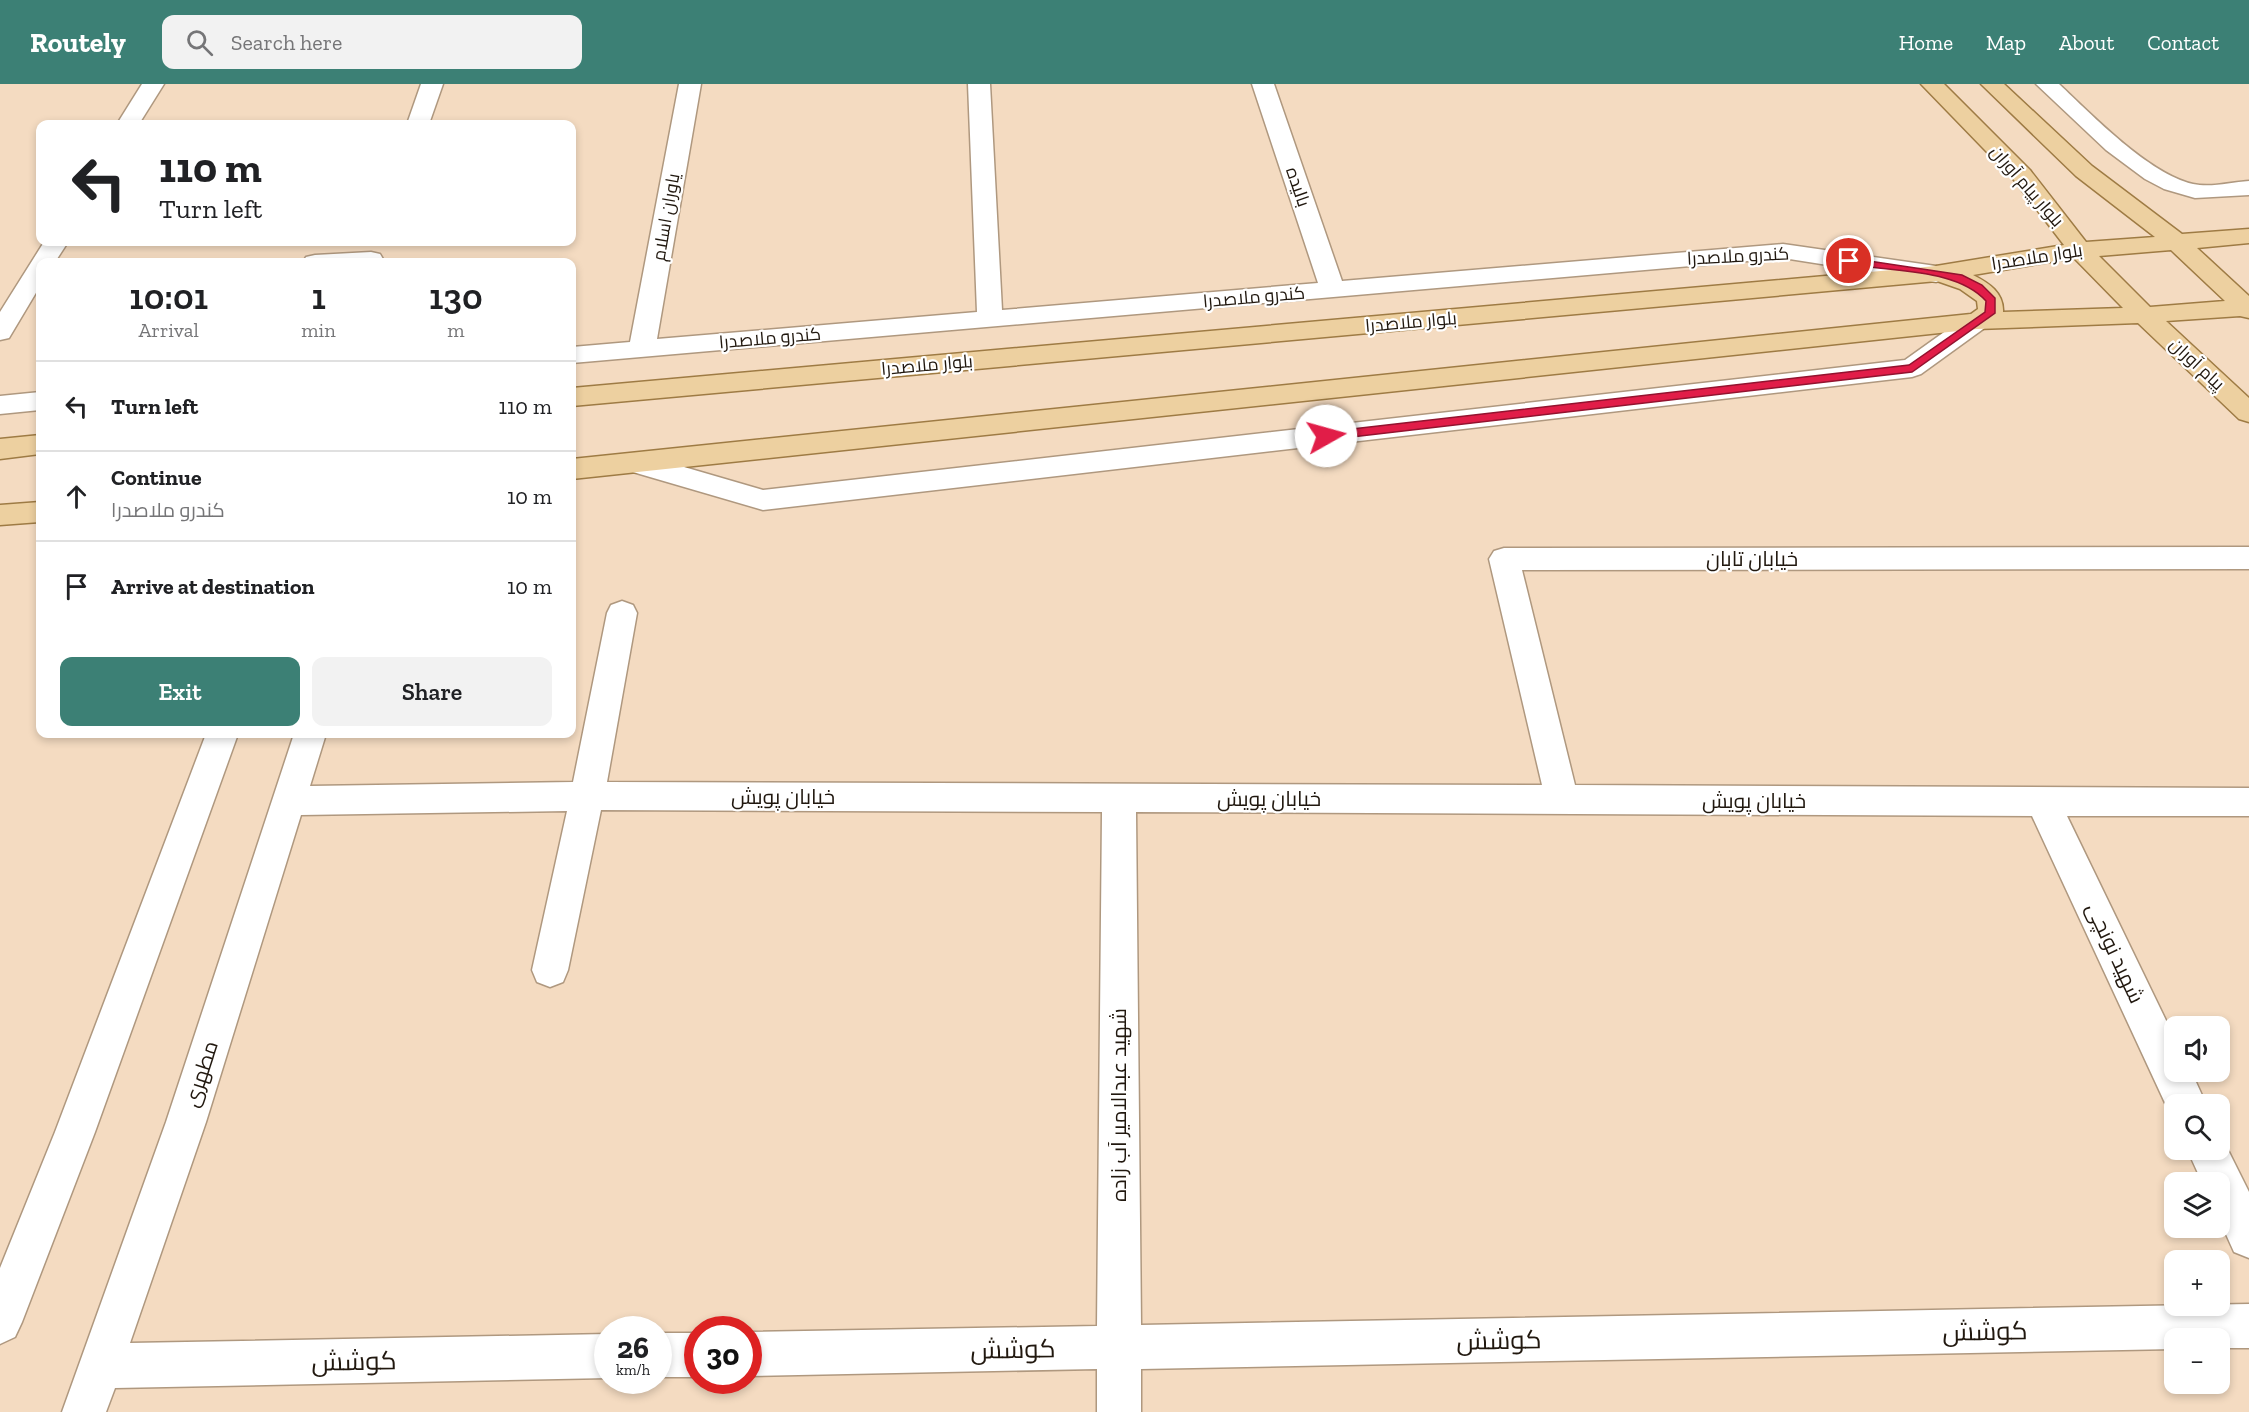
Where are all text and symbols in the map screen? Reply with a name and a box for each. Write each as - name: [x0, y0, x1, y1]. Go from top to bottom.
- search box: [162, 15, 582, 69]
- text: Routely: [30, 26, 126, 59]
- icon: search: [183, 26, 216, 59]
- text: Search here: [231, 29, 342, 56]
- text: Home: [1899, 30, 1953, 55]
- text: Map: [1986, 30, 2026, 55]
- text: About: [2059, 30, 2114, 55]
- text: Contact: [2147, 30, 2219, 55]
- street label: بلوار پیام آوران: [1985, 141, 2069, 232]
- text: 110 m: [159, 142, 262, 193]
- icon: left: [60, 144, 138, 222]
- street label: بالیده: [1281, 164, 1315, 210]
- street label: یاوران اسلام: [647, 171, 686, 263]
- text: Turn left: [159, 193, 262, 225]
- pin: [1823, 235, 1874, 286]
- street label: بلوار ملاصدرا: [1990, 239, 2084, 275]
- street label: کندرو ملاصدرا: [1686, 242, 1790, 270]
- icon: arrive: [1832, 244, 1865, 277]
- text: 10:01: [129, 275, 208, 318]
- text: 1: [311, 275, 326, 318]
- text: 130: [429, 275, 483, 318]
- street label: کندرو ملاصدرا: [1202, 282, 1306, 312]
- street label: بلوار ملاصدرا: [1364, 307, 1458, 337]
- text: Arrival: [139, 318, 199, 342]
- text: min: [301, 318, 336, 342]
- text: m: [447, 318, 464, 342]
- street label: کندرو ملاصدرا: [718, 323, 822, 353]
- street label: پیام آوران: [2164, 333, 2229, 396]
- street label: بلوار ملاصدرا: [880, 350, 974, 380]
- icon: left: [60, 390, 93, 423]
- text: Turn left: [111, 393, 198, 420]
- text: 110 m: [498, 393, 552, 420]
- position arrow: [1294, 404, 1358, 468]
- text: Continue: [111, 464, 202, 491]
- icon: ahead: [60, 480, 93, 513]
- text: 10 m: [507, 483, 552, 510]
- text: کندرو ملاصدرا: [111, 498, 225, 522]
- street label: خیابان تابان: [1706, 546, 1798, 572]
- icon: arrive: [60, 570, 93, 603]
- text: Arrive at destination: [111, 573, 314, 600]
- text: 10 m: [507, 573, 552, 600]
- button: Exit: [60, 657, 300, 726]
- button: Share: [312, 657, 552, 726]
- street label: خیابان پویش: [731, 784, 835, 811]
- street label: خیابان پویش: [1217, 786, 1321, 813]
- street label: خیابان پویش: [1702, 788, 1806, 815]
- street label: شهید نونچی: [2079, 899, 2150, 1008]
- street label: شهید عبدالامیر آب زاده: [1106, 1008, 1132, 1202]
- map controls: [2164, 1016, 2230, 1394]
- button: sound: [2164, 1016, 2230, 1082]
- street label: مطهری: [178, 1038, 224, 1110]
- button: search: [2164, 1094, 2230, 1160]
- button: layers: [2164, 1172, 2230, 1238]
- button: +: [2164, 1250, 2230, 1316]
- street label: کوشش: [1942, 1314, 2028, 1348]
- speed limit sign: 30: [684, 1316, 762, 1394]
- street label: کوشش: [1456, 1323, 1542, 1357]
- button: −: [2164, 1328, 2230, 1394]
- text: 26: [617, 1330, 649, 1366]
- street label: کوشش: [970, 1332, 1056, 1366]
- street label: کوشش: [311, 1344, 397, 1378]
- text: km/h: [616, 1361, 650, 1379]

